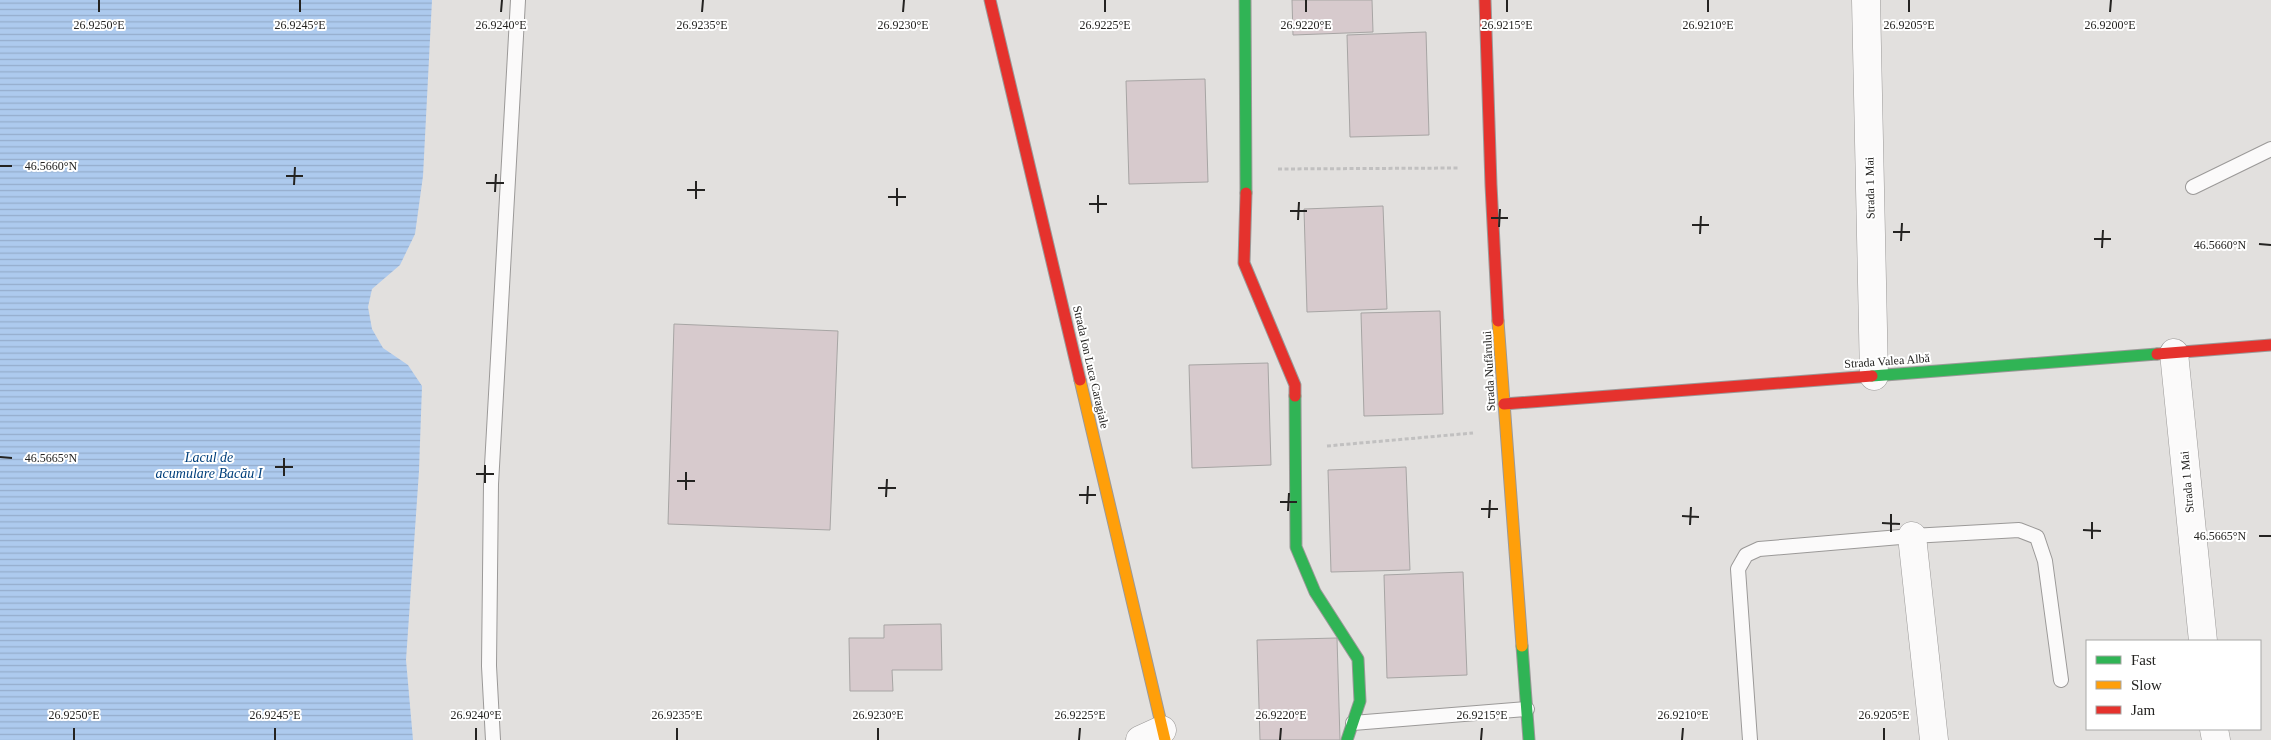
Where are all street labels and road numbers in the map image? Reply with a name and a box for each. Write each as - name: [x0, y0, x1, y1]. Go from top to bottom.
- street label: Strada 1 Mai: [1862, 156, 1878, 219]
- street label: Strada Ion Luca Caragiale: [1070, 304, 1112, 430]
- street label: Strada Nufărului: [1480, 330, 1498, 411]
- street label: Strada Valea Albă: [1844, 351, 1931, 371]
- street label: Strada 1 Mai: [2177, 450, 2197, 513]

